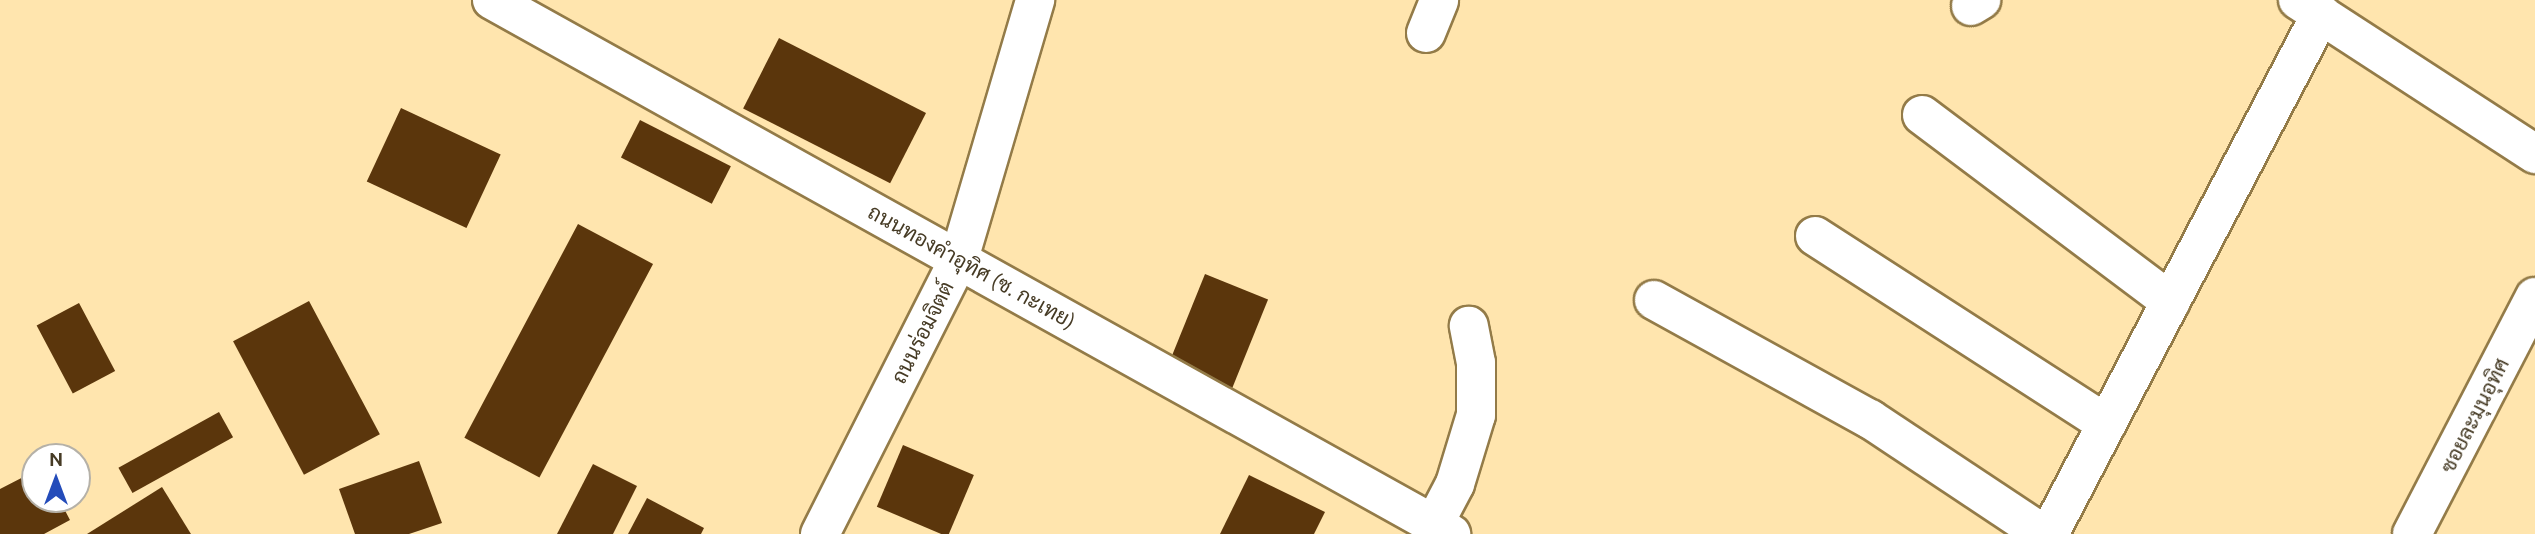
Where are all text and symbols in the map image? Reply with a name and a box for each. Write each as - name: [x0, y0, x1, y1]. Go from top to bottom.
- street label: ถนนทองคำอุทิศ (ซ. กะเทย): [864, 199, 1080, 333]
- street label: ถนนร่อมจิตต์: [885, 277, 959, 387]
- street label: ซอยละมุนอุทิศ: [2434, 353, 2514, 477]
- north arrow: [21, 443, 91, 513]
- text: N: [49, 448, 63, 470]

